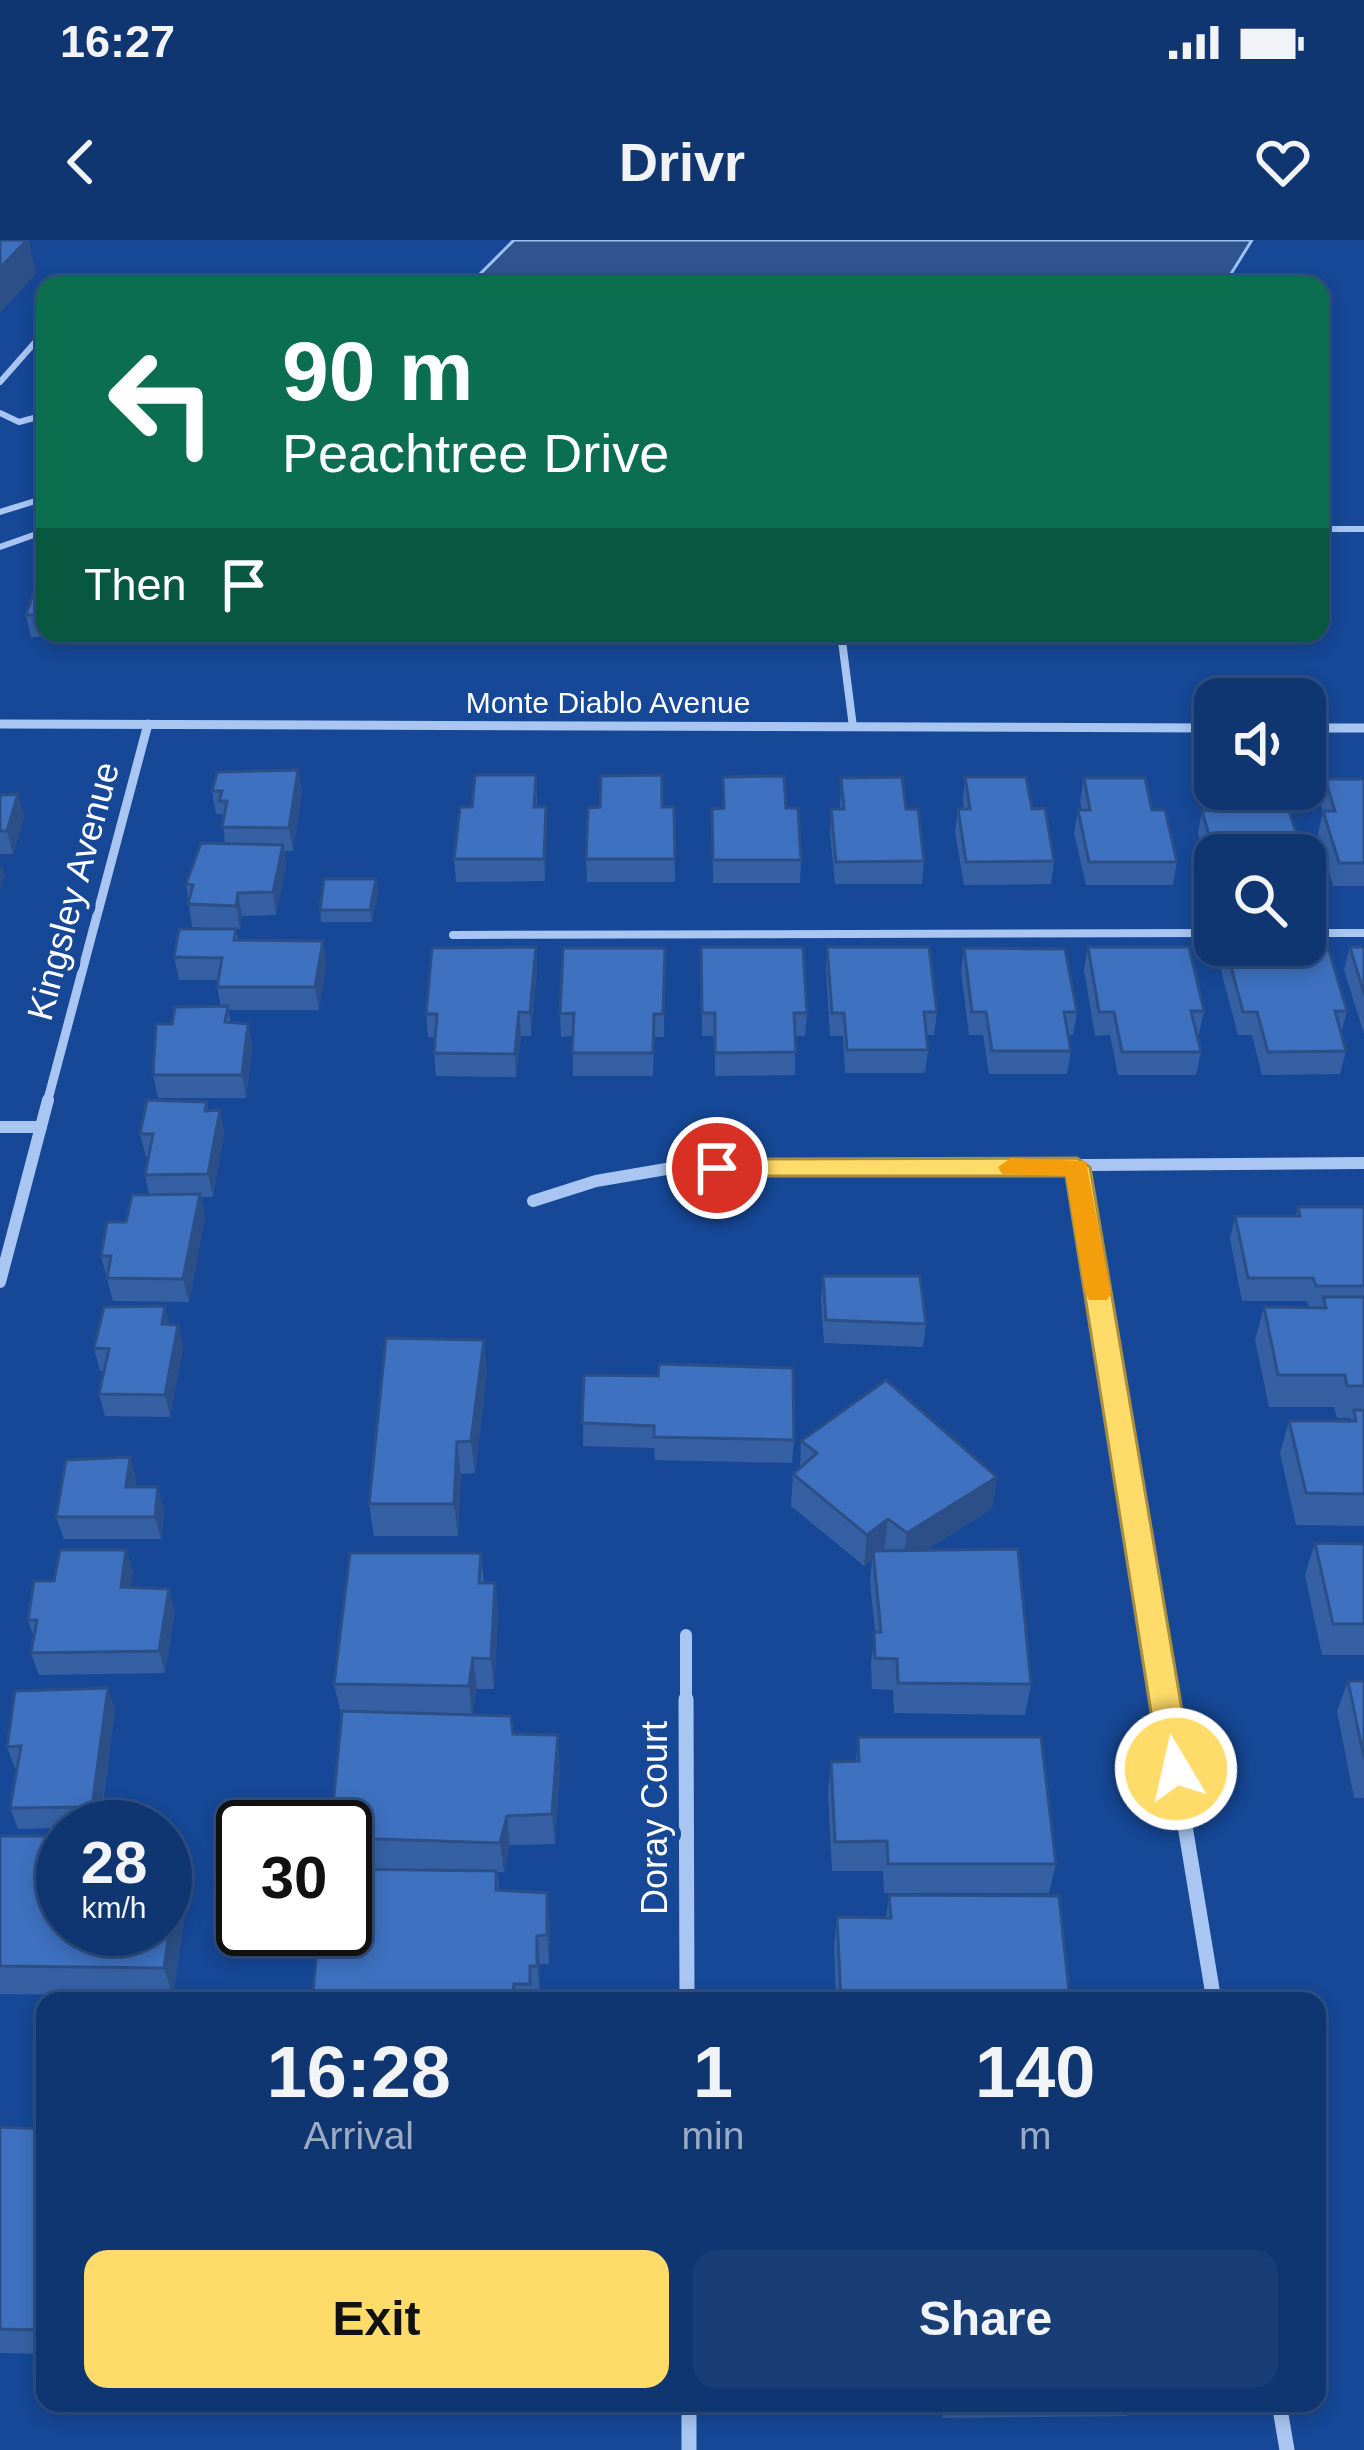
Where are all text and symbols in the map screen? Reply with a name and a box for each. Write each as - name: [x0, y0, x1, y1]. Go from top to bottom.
- text: 16:27: [60, 16, 175, 67]
- icon: back: [48, 129, 114, 195]
- icon: heart: [1250, 129, 1316, 195]
- text: Drivr: [619, 132, 745, 192]
- icon: left: [84, 324, 240, 480]
- text: 90 m: [282, 324, 473, 418]
- text: Peachtree Drive: [282, 423, 669, 483]
- icon: arrive: [211, 552, 277, 618]
- text: Then: [84, 559, 187, 610]
- map controls: [1194, 678, 1326, 966]
- button: sound: [1194, 678, 1326, 810]
- street label: Monte Diablo Avenue: [466, 686, 750, 719]
- street label: Kingsley Avenue: [19, 757, 127, 1025]
- button: search: [1194, 834, 1326, 966]
- pin: [666, 1117, 768, 1219]
- icon: arrive: [684, 1135, 750, 1201]
- position arrow: [1113, 1706, 1239, 1832]
- street label: Doray Court: [634, 1721, 675, 1915]
- speed limit sign: 30: [216, 1800, 372, 1956]
- text: 28: [81, 1829, 147, 1896]
- text: km/h: [81, 1891, 147, 1924]
- text: 16:28: [267, 2032, 451, 2112]
- text: 1: [693, 2032, 733, 2112]
- text: 140: [975, 2032, 1095, 2112]
- text: Arrival: [304, 2114, 414, 2157]
- text: min: [682, 2114, 744, 2157]
- text: m: [1019, 2114, 1051, 2157]
- button: Exit: [84, 2250, 669, 2388]
- button: Share: [693, 2250, 1278, 2388]

